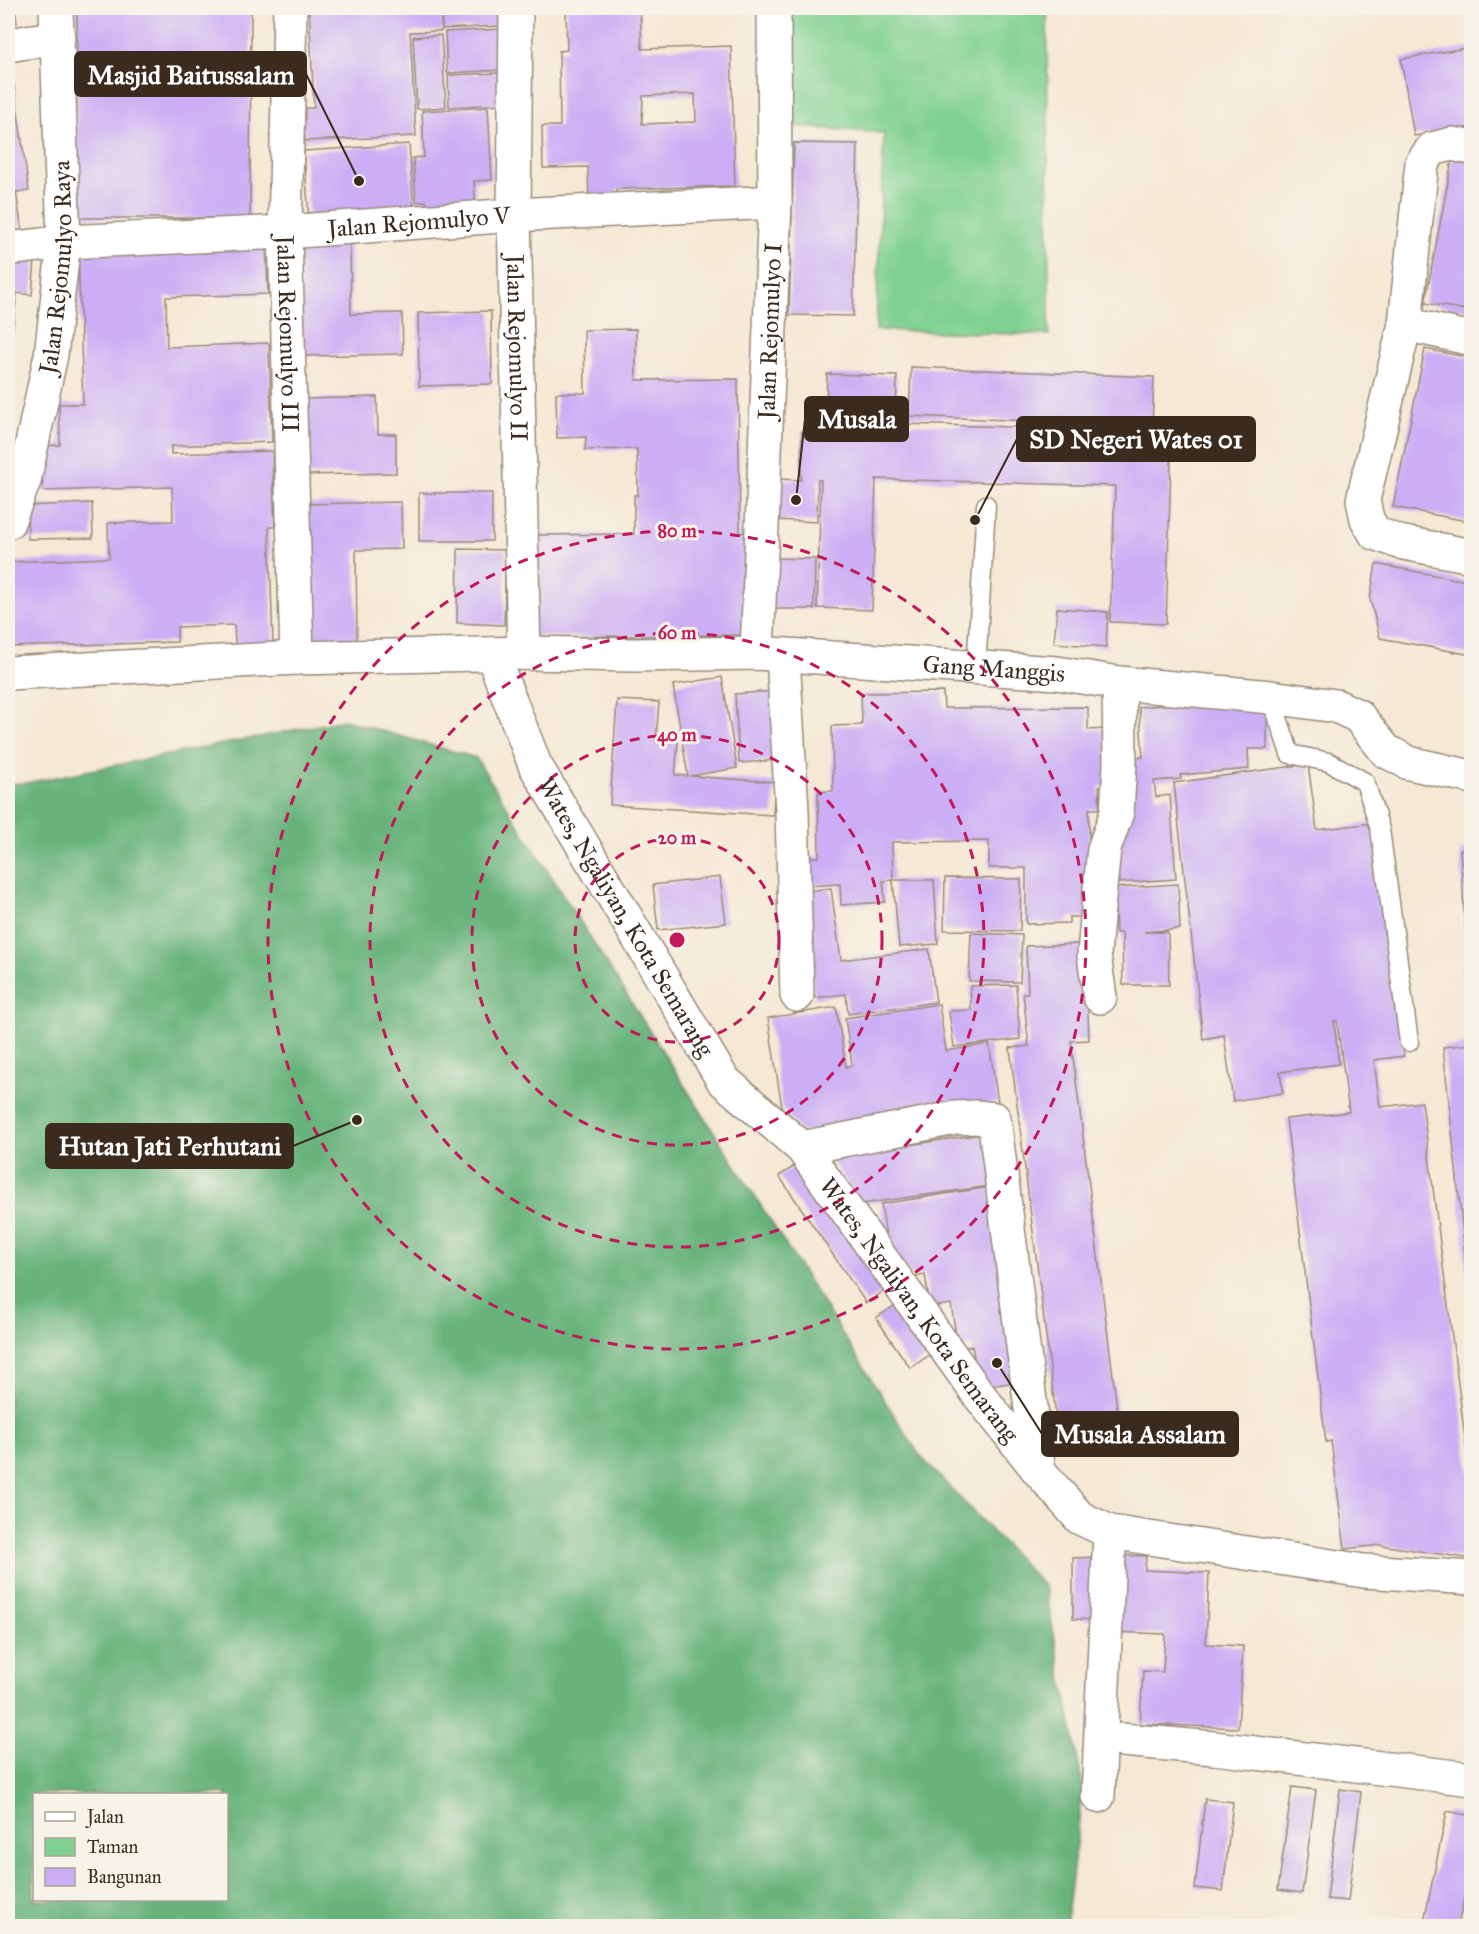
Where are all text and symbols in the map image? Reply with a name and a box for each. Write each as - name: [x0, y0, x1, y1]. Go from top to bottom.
- callout: Masjid Baitussalam: [75, 52, 306, 96]
- text: Masjid Baitussalam: [87, 59, 295, 91]
- street label: Jalan Rejomulyo Raya: [32, 159, 79, 380]
- street label: Jalan Rejomulyo V: [324, 200, 513, 244]
- street label: Jalan Rejomulyo III: [270, 232, 306, 433]
- street label: Jalan Rejomulyo I: [751, 242, 788, 423]
- street label: Jalan Rejomulyo II: [500, 251, 534, 442]
- callout: Musala: [805, 397, 908, 441]
- text: Musala: [818, 403, 897, 435]
- callout: SD Negeri Wates 01: [1017, 417, 1255, 461]
- text: SD Negeri Wates 01: [1029, 423, 1243, 456]
- text: 80 m: [657, 520, 697, 542]
- text: 60 m: [658, 622, 697, 644]
- street label: Gang Manggis: [922, 649, 1067, 689]
- text: 40 m: [657, 724, 698, 747]
- street label: Wates, Ngaliyan, Kota Semarang: [531, 772, 721, 1063]
- text: 20 m: [658, 827, 697, 849]
- centre of rings: [667, 930, 687, 950]
- callout: Hutan Jati Perhutani: [46, 1124, 293, 1168]
- text: Hutan Jati Perhutani: [59, 1130, 282, 1163]
- street label: Wates, Ngaliyan, Kota Semarang: [813, 1172, 1026, 1449]
- callout: Musala Assalam: [1042, 1412, 1238, 1456]
- text: Musala Assalam: [1054, 1418, 1226, 1450]
- legend: [33, 1793, 228, 1901]
- text: Jalan: [85, 1806, 124, 1829]
- text: Taman: [87, 1836, 139, 1858]
- text: Bangunan: [87, 1866, 162, 1889]

